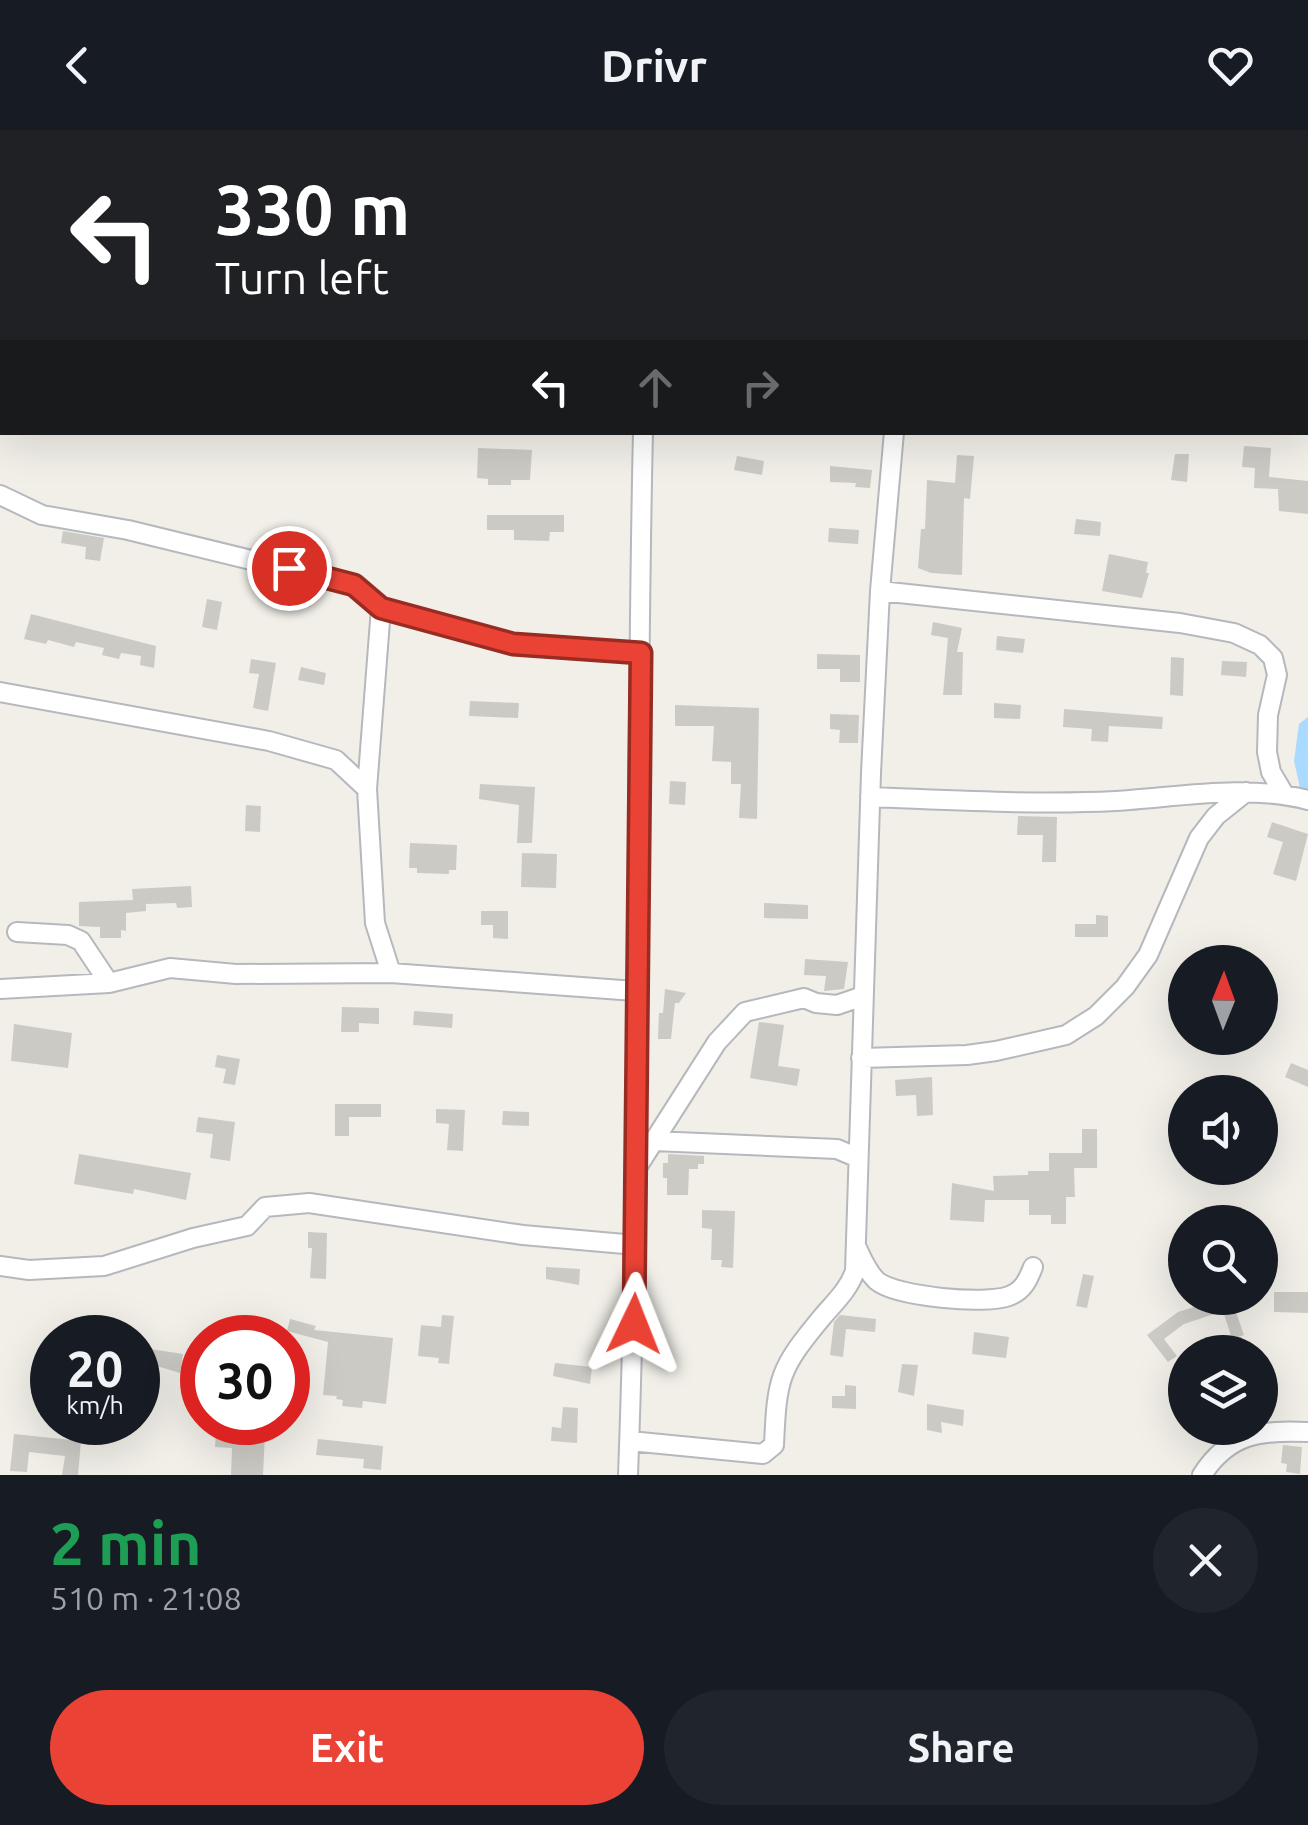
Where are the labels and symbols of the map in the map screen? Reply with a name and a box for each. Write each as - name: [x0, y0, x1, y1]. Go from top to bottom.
- pin: [247, 526, 332, 611]
- north arrow: [1168, 945, 1278, 1055]
- position arrow: [582, 1272, 686, 1376]
- speed limit sign: 30: [180, 1315, 310, 1445]

